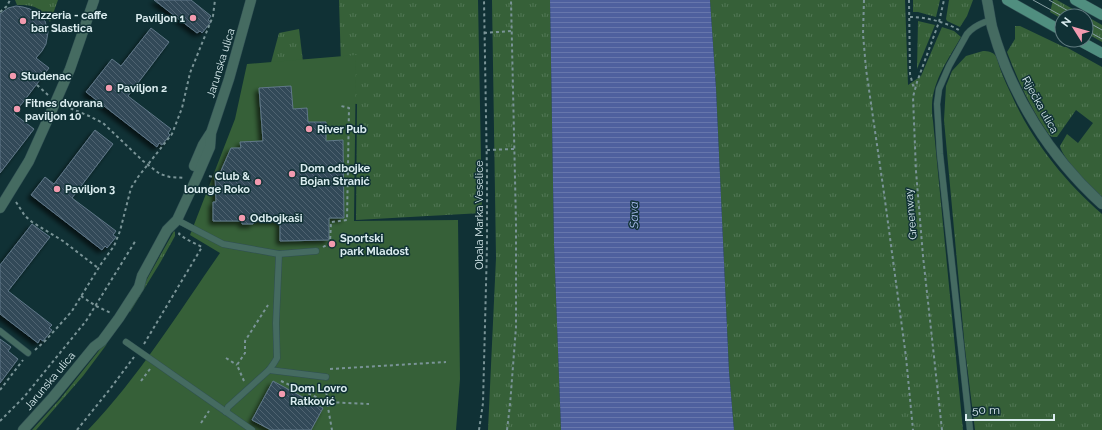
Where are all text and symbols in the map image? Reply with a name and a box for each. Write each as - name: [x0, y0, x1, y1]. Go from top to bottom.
- north arrow: [1054, 8, 1094, 48]
- place label: Pizzeria - caffe bar Slastica: [31, 9, 108, 35]
- place label: Paviljon 1: [136, 12, 186, 25]
- marker: Paviljon 1: [188, 13, 198, 23]
- text: N: [1059, 15, 1074, 30]
- marker: Pizzeria - caffe bar Slastica: [18, 16, 28, 26]
- street label: Jarunska ulica: [204, 27, 238, 99]
- place label: Studenac: [21, 70, 71, 83]
- marker: Studenac: [8, 71, 18, 81]
- street label: Riječka ulica: [1019, 74, 1061, 136]
- place label: Paviljon 2: [117, 82, 167, 95]
- marker: Paviljon 2: [104, 83, 114, 93]
- place label: Fitnes dvorana paviljon 10: [25, 97, 103, 123]
- marker: Fitnes dvorana paviljon 10: [12, 104, 22, 114]
- place label: River Pub: [317, 123, 367, 136]
- marker: River Pub: [304, 124, 314, 134]
- street label: Obala Marka Veselice: [473, 160, 486, 270]
- place label: Dom odbojke Bojan Stranić: [300, 162, 371, 188]
- marker: Dom odbojke Bojan Stranić: [287, 169, 297, 179]
- place label: Club & lounge Roko: [184, 170, 250, 196]
- marker: Club & lounge Roko: [253, 177, 263, 187]
- place label: Paviljon 3: [65, 183, 115, 196]
- marker: Paviljon 3: [52, 184, 62, 194]
- street label: Greenway: [902, 188, 920, 240]
- water label: Sava: [627, 201, 641, 230]
- place label: Odbojkaši: [250, 212, 303, 225]
- marker: Odbojkaši: [237, 213, 247, 223]
- place label: Sportski park Mladost: [340, 232, 410, 258]
- marker: Sportski park Mladost: [327, 239, 337, 249]
- street label: Jarunska ulica: [22, 349, 78, 413]
- place label: Dom Lovro Ratković: [290, 382, 348, 408]
- marker: Dom Lovro Ratković: [277, 389, 287, 399]
- scale bar: [966, 396, 1054, 422]
- text: 50 m: [972, 403, 1000, 417]

